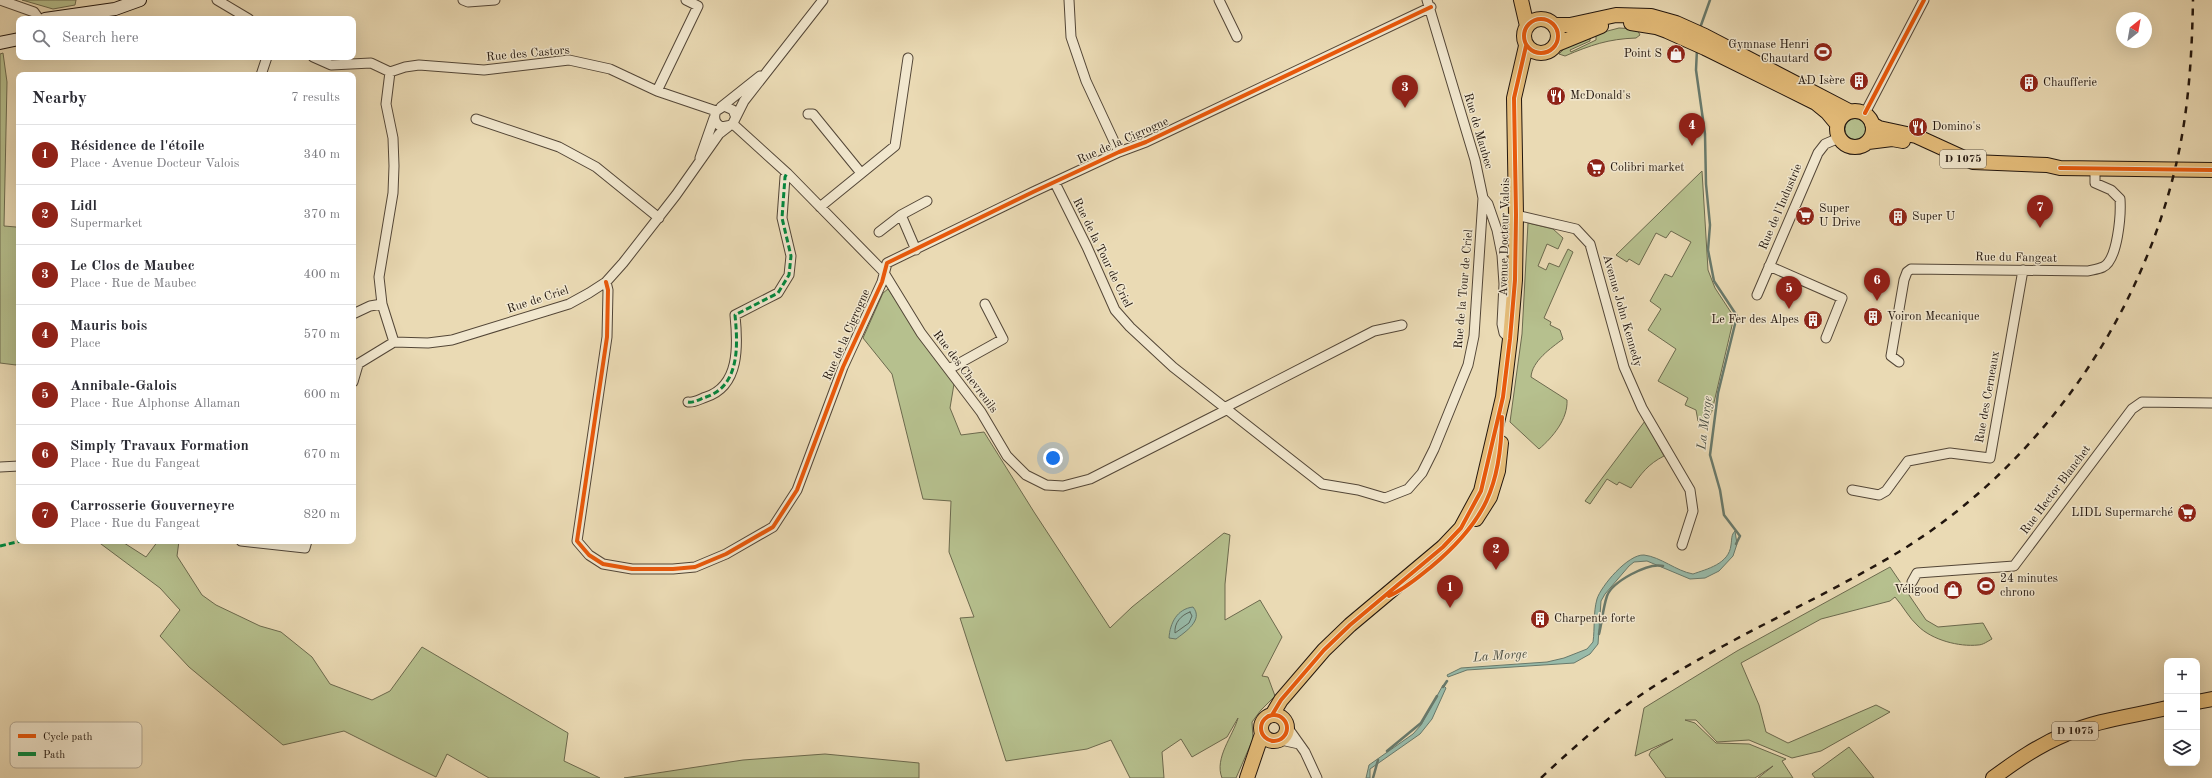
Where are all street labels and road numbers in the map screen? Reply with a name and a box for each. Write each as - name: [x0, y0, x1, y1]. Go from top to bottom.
- street label: Rue des Castors: [486, 44, 570, 64]
- street label: Rue de Maubec: [1461, 92, 1495, 170]
- street label: Rue de la Cigrogne: [1075, 115, 1171, 167]
- road number: D 1075: [1940, 150, 1986, 168]
- street label: Rue de l'Industrie: [1757, 162, 1805, 252]
- street label: Avenue Docteur Valois: [1498, 178, 1512, 296]
- street label: Rue de la Tour de Criel: [1070, 196, 1134, 310]
- street label: Rue de la Tour de Criel: [1453, 229, 1475, 349]
- street label: Rue du Fangeat: [1975, 251, 2057, 265]
- street label: Avenue John Kennedy: [1600, 254, 1644, 369]
- street label: Rue de Criel: [506, 284, 570, 316]
- street label: Rue de la Cigrogne: [821, 287, 873, 383]
- street label: Rue des Chevreuils: [930, 329, 1000, 415]
- street label: Rue des Cerneaux: [1974, 350, 2002, 444]
- street label: Rue Hector Blanchet: [2019, 443, 2093, 537]
- road number: D 1075: [2052, 722, 2098, 740]

